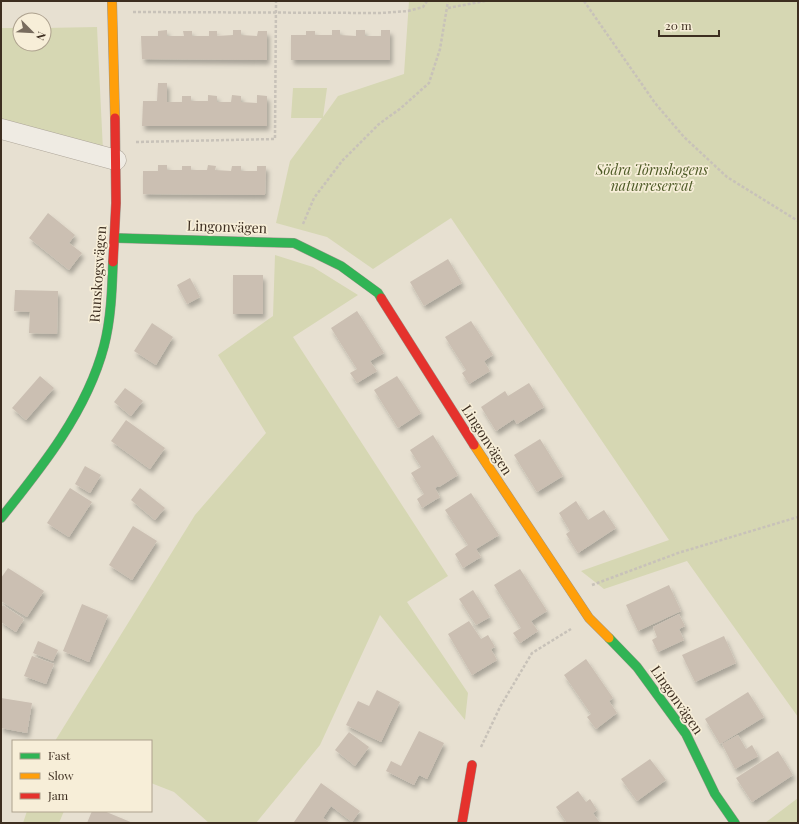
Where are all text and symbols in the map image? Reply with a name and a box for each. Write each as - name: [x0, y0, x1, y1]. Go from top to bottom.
- north arrow: [12, 12, 52, 52]
- scale bar: [659, 12, 719, 38]
- text: 20 m: [665, 17, 692, 33]
- text: N: [33, 30, 50, 43]
- park label: Södra Törnskogens naturreservat: [595, 160, 709, 195]
- street label: Lingonvägen: [187, 216, 268, 237]
- street label: Runskogsvägen: [85, 224, 110, 323]
- street label: Lingonvägen: [458, 401, 518, 479]
- street label: Lingonvägen: [647, 661, 709, 739]
- legend: [12, 740, 152, 812]
- text: Fast: [48, 747, 71, 763]
- text: Slow: [48, 767, 74, 783]
- text: Jam: [47, 787, 69, 803]

